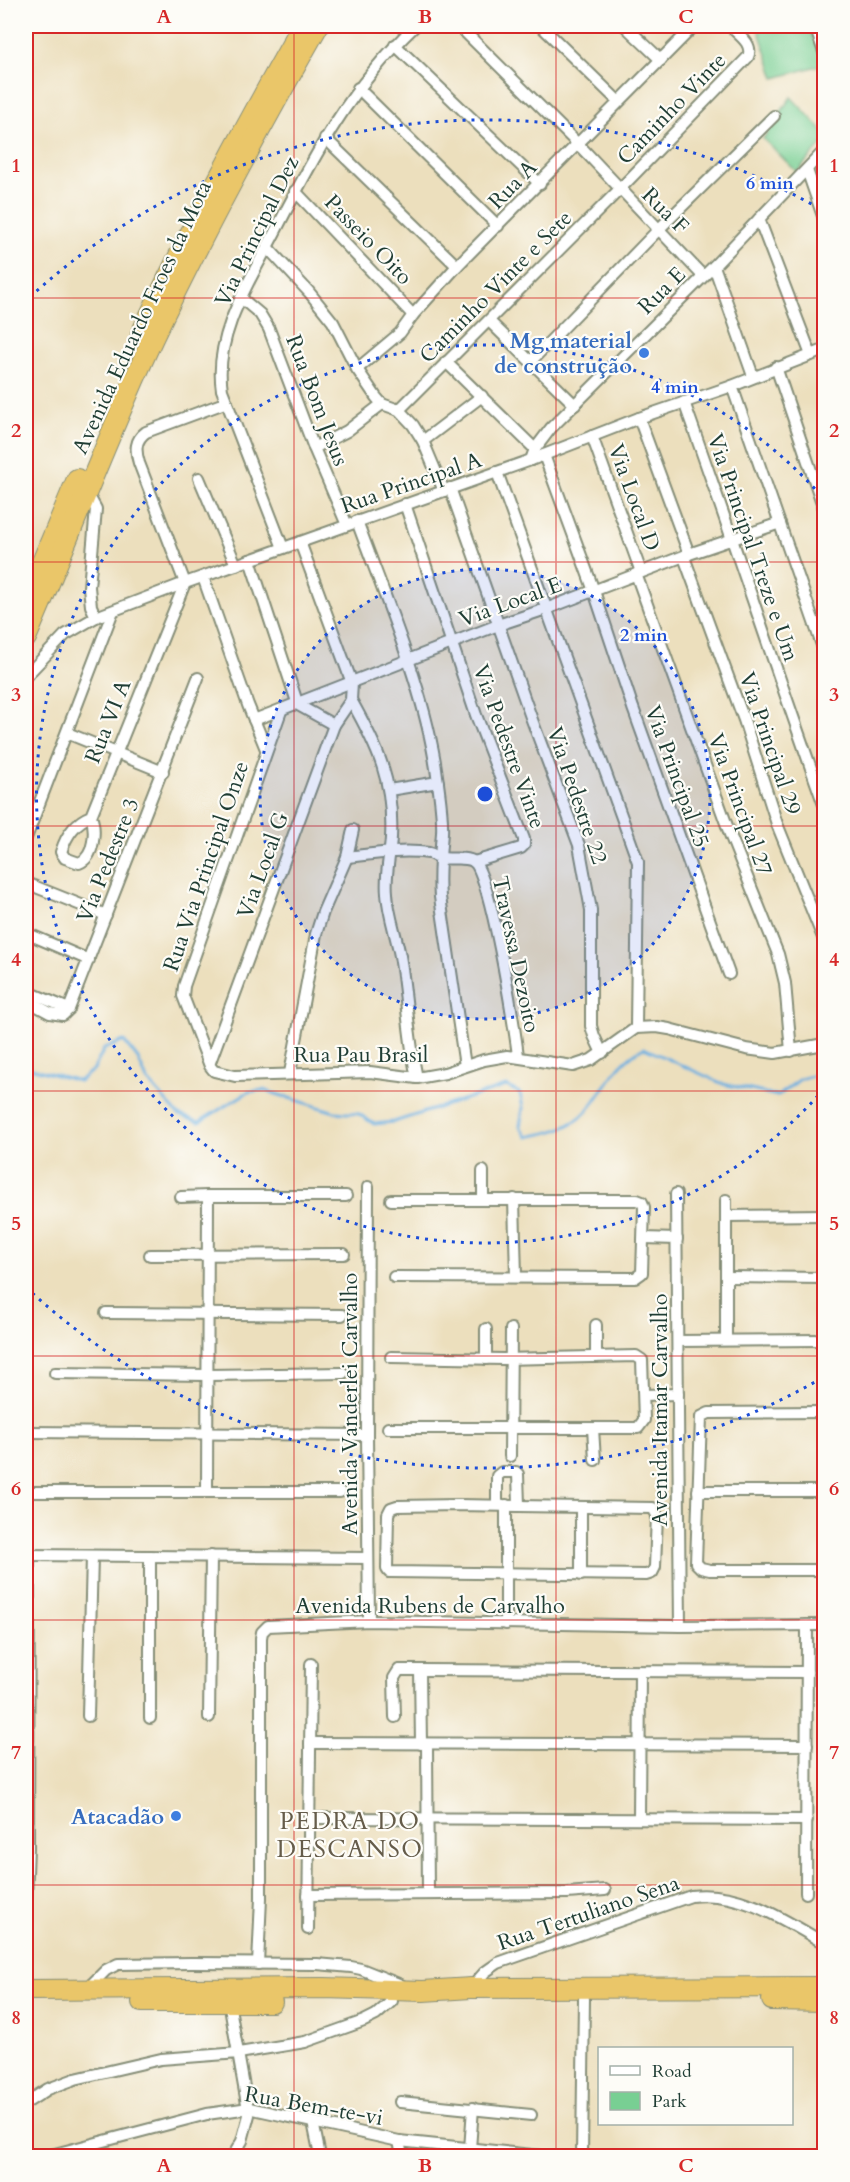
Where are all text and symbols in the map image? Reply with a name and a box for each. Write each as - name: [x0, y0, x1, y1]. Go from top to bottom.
- text: A: [156, 3, 172, 30]
- text: B: [418, 3, 432, 30]
- text: C: [678, 3, 694, 30]
- street label: Caminho Vinte: [610, 46, 733, 171]
- street label: Via Principal Dez: [207, 151, 306, 312]
- text: 1: [11, 152, 21, 179]
- text: 1: [829, 152, 839, 179]
- street label: Rua A: [482, 153, 544, 216]
- text: 6 min: [746, 171, 794, 196]
- street label: Avenida Eduardo Froes da Mota: [65, 175, 219, 459]
- street label: Rua F: [635, 181, 695, 241]
- street label: Passeio Oito: [317, 188, 419, 292]
- street label: Caminho Vinte e Sete: [413, 204, 579, 370]
- street label: Rua E: [631, 260, 692, 321]
- place label: Mg material de construção: [494, 326, 633, 381]
- street label: Rua Bom Jesus: [278, 330, 356, 470]
- marker: Mg material de construção: [637, 346, 651, 360]
- text: 4 min: [651, 375, 699, 400]
- text: 2: [11, 417, 21, 444]
- text: 2: [829, 417, 839, 444]
- street label: Via Principal Treze e Um: [700, 430, 806, 665]
- street label: Via Local D: [601, 440, 667, 555]
- street label: Rua Principal A: [337, 445, 486, 521]
- street label: Via Local E: [455, 569, 566, 634]
- text: 2 min: [620, 623, 668, 648]
- street label: Via Pedestre Vinte: [465, 660, 553, 833]
- street label: Via Principal 29: [732, 668, 808, 819]
- street label: Rua VI A: [78, 675, 138, 768]
- text: 3: [11, 681, 21, 708]
- text: 3: [829, 681, 839, 708]
- street label: Via Principal 25: [637, 701, 717, 851]
- street label: Via Pedestre 22: [540, 723, 615, 868]
- street label: Via Principal 27: [700, 729, 780, 879]
- street label: Rua Via Principal Onze: [156, 757, 256, 975]
- centre of rings: [475, 784, 495, 804]
- street label: Via Pedestre 3: [69, 794, 147, 927]
- street label: Via Local G: [230, 808, 296, 923]
- street label: Travessa Dezoito: [485, 873, 547, 1035]
- text: 4: [11, 946, 21, 973]
- text: 4: [829, 946, 839, 973]
- street label: Rua Pau Brasil: [294, 1040, 429, 1070]
- text: 5: [11, 1210, 21, 1237]
- text: 5: [829, 1210, 839, 1237]
- street label: Avenida Vanderlei Carvalho: [335, 1273, 365, 1535]
- street label: Avenida Itamar Carvalho: [645, 1293, 675, 1527]
- text: 6: [11, 1475, 21, 1502]
- text: 6: [829, 1475, 839, 1502]
- street label: Avenida Rubens de Carvalho: [295, 1591, 565, 1621]
- text: 7: [11, 1739, 21, 1766]
- text: 7: [829, 1739, 839, 1766]
- place label: Atacadão: [71, 1802, 164, 1832]
- district label: PEDRA DO DESCANSO: [277, 1805, 424, 1866]
- marker: Atacadão: [169, 1809, 183, 1823]
- street label: Rua Tertuliano Sena: [493, 1868, 684, 1958]
- text: 8: [11, 2004, 21, 2031]
- text: 8: [829, 2004, 839, 2031]
- legend: [598, 2047, 793, 2125]
- text: Road: [652, 2059, 692, 2084]
- street label: Rua Bem-te-vi: [242, 2079, 385, 2133]
- text: Park: [652, 2089, 687, 2114]
- text: A: [156, 2152, 172, 2179]
- text: B: [418, 2152, 432, 2179]
- text: C: [678, 2152, 694, 2179]

